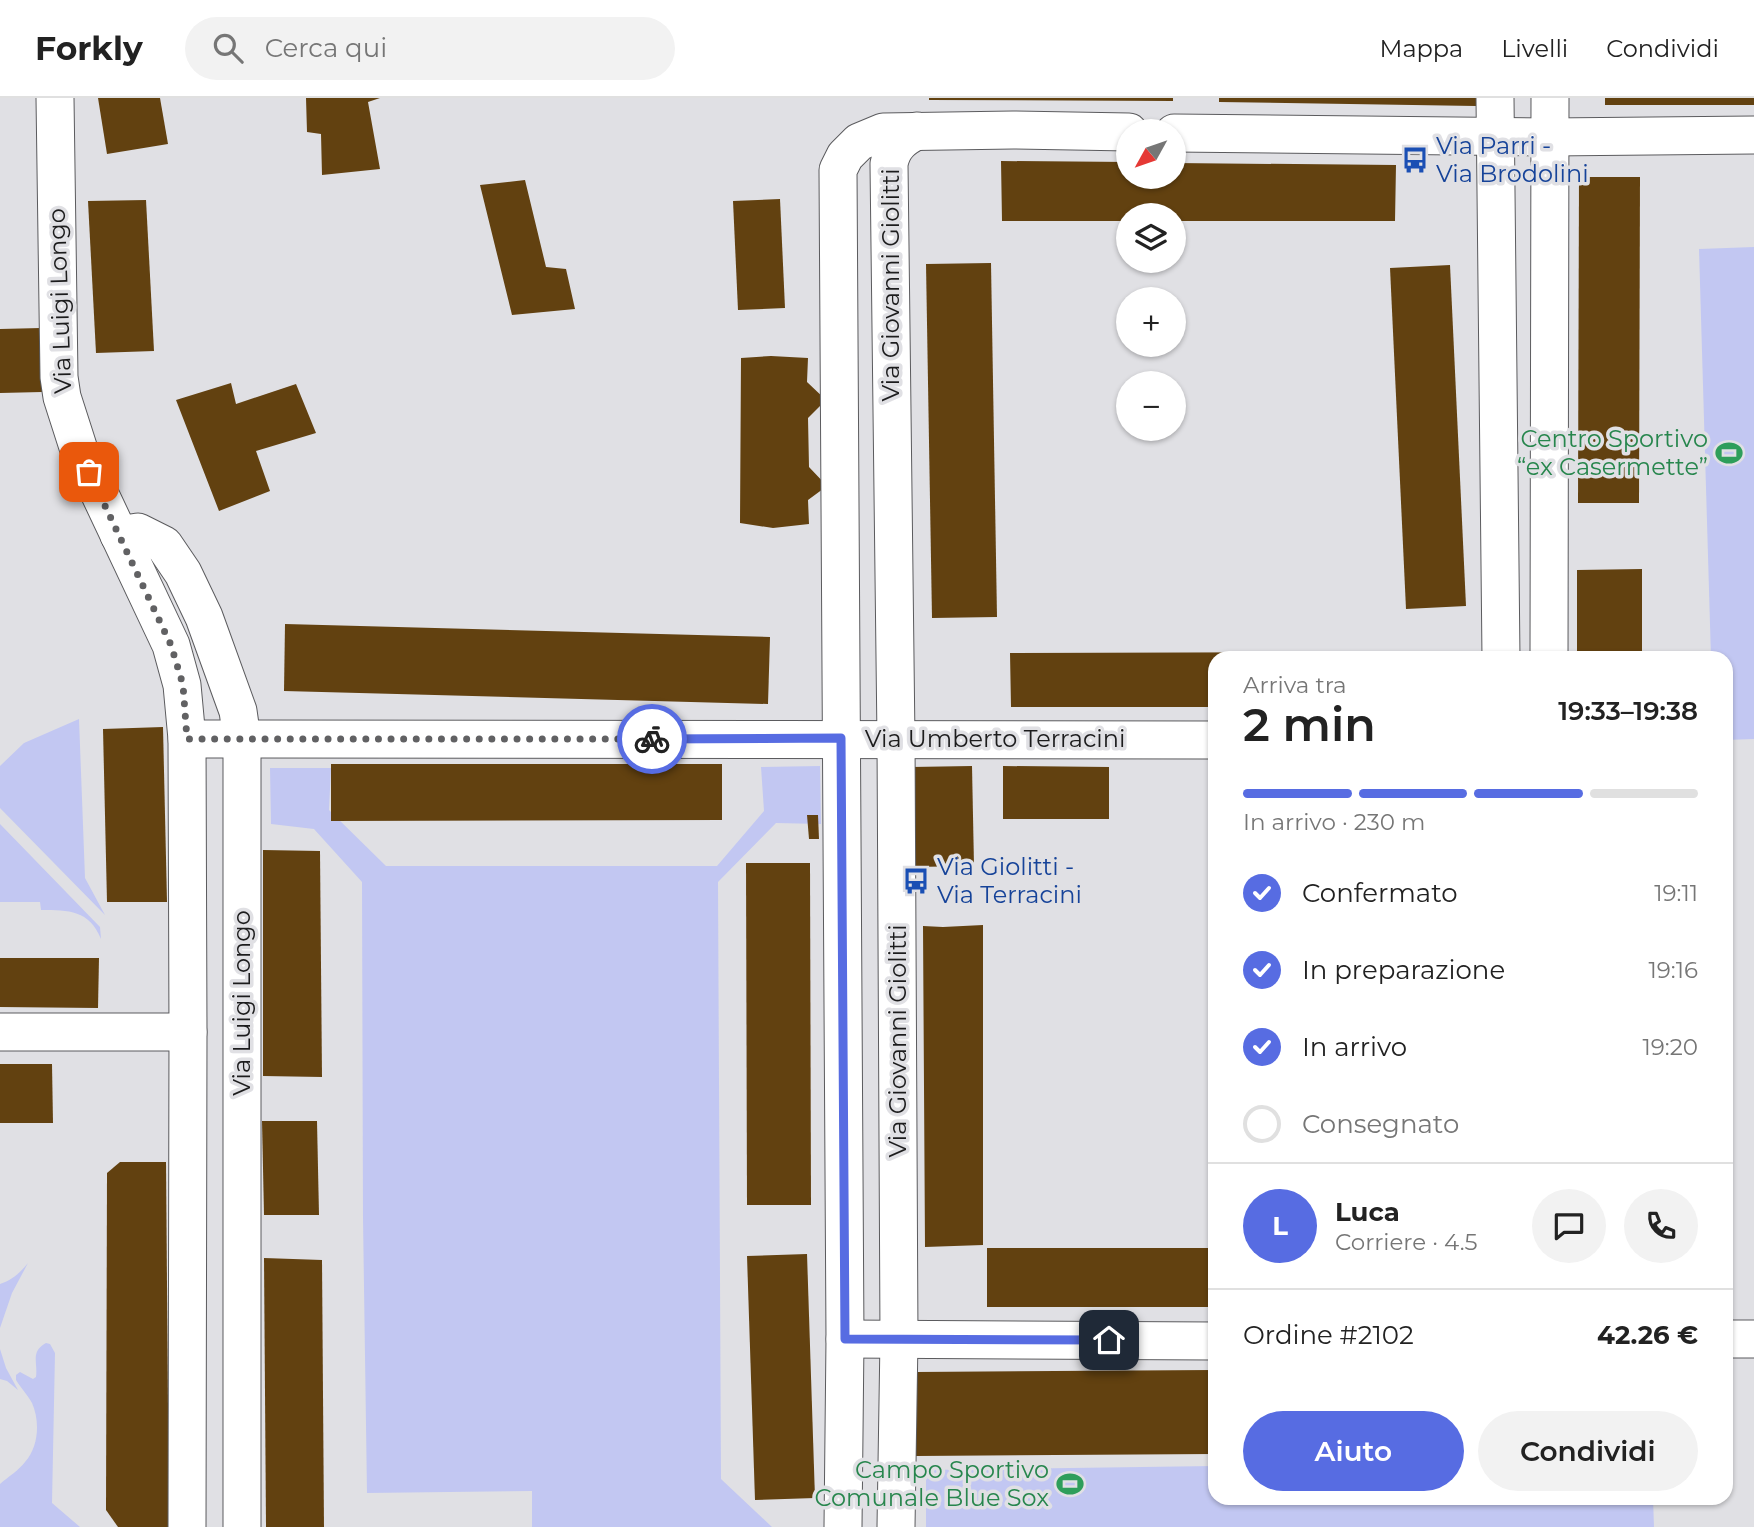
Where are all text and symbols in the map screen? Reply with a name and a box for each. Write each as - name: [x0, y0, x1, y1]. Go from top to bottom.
- search box: [185, 17, 675, 80]
- text: Forkly: [35, 28, 143, 68]
- icon: search: [209, 29, 247, 67]
- text: Cerca qui: [265, 32, 387, 64]
- text: Mappa: [1380, 34, 1463, 63]
- text: Livelli: [1501, 34, 1568, 63]
- text: Condividi: [1606, 34, 1719, 63]
- north arrow: [1116, 119, 1186, 189]
- map controls: [1116, 119, 1186, 441]
- place label: Via Parri - Via Brodolini: [1436, 131, 1589, 188]
- bus stop icon: Via Parri - Via Brodolini: [1400, 145, 1430, 175]
- street label: Via Giovanni Giolitti: [876, 168, 905, 402]
- button: layers: [1116, 203, 1186, 273]
- street label: Via Luigi Longo: [42, 208, 77, 394]
- button: +: [1116, 287, 1186, 357]
- button: −: [1116, 371, 1186, 441]
- place label: Centro Sportivo “ex Casermette”: [1517, 424, 1708, 481]
- sports icon: Centro Sportivo “ex Casermette”: [1714, 438, 1744, 468]
- pin: [59, 442, 119, 502]
- icon: bag: [70, 453, 108, 491]
- text: Arriva tra: [1243, 671, 1347, 699]
- text: 19:33–19:38: [1558, 695, 1698, 727]
- text: 2 min: [1243, 696, 1376, 753]
- courier: [617, 704, 687, 774]
- icon: bike: [633, 720, 671, 758]
- street label: Via Umberto Terracini: [865, 724, 1125, 753]
- text: In arrivo · 230 m: [1243, 808, 1425, 836]
- place label: Via Giolitti - Via Terracini: [937, 852, 1082, 909]
- bus stop icon: Via Giolitti - Via Terracini: [901, 866, 931, 896]
- icon: check: [1243, 874, 1281, 912]
- text: Confermato: [1302, 877, 1458, 909]
- text: 19:11: [1654, 879, 1698, 907]
- street label: Via Luigi Longo: [227, 910, 256, 1096]
- street label: Via Giovanni Giolitti: [883, 924, 912, 1158]
- icon: check: [1243, 951, 1281, 989]
- text: In preparazione: [1302, 954, 1505, 986]
- text: 19:16: [1649, 956, 1698, 984]
- icon: check: [1243, 1028, 1281, 1066]
- text: In arrivo: [1302, 1031, 1407, 1063]
- text: 19:20: [1643, 1033, 1698, 1061]
- text: Consegnato: [1302, 1108, 1459, 1140]
- button: chat: [1532, 1189, 1606, 1263]
- button: phone: [1624, 1189, 1698, 1263]
- text: Luca: [1335, 1196, 1400, 1228]
- text: L: [1272, 1210, 1288, 1242]
- text: Corriere · 4.5: [1335, 1228, 1478, 1256]
- pin: [1079, 1310, 1139, 1370]
- text: Ordine #2102: [1243, 1319, 1414, 1351]
- text: 42.26 €: [1597, 1319, 1698, 1351]
- icon: home: [1090, 1321, 1128, 1359]
- button: Aiuto: [1243, 1411, 1464, 1491]
- button: Condividi: [1478, 1411, 1698, 1491]
- place label: Campo Sportivo Comunale Blue Sox: [815, 1455, 1049, 1512]
- sports icon: Campo Sportivo Comunale Blue Sox: [1055, 1469, 1085, 1499]

